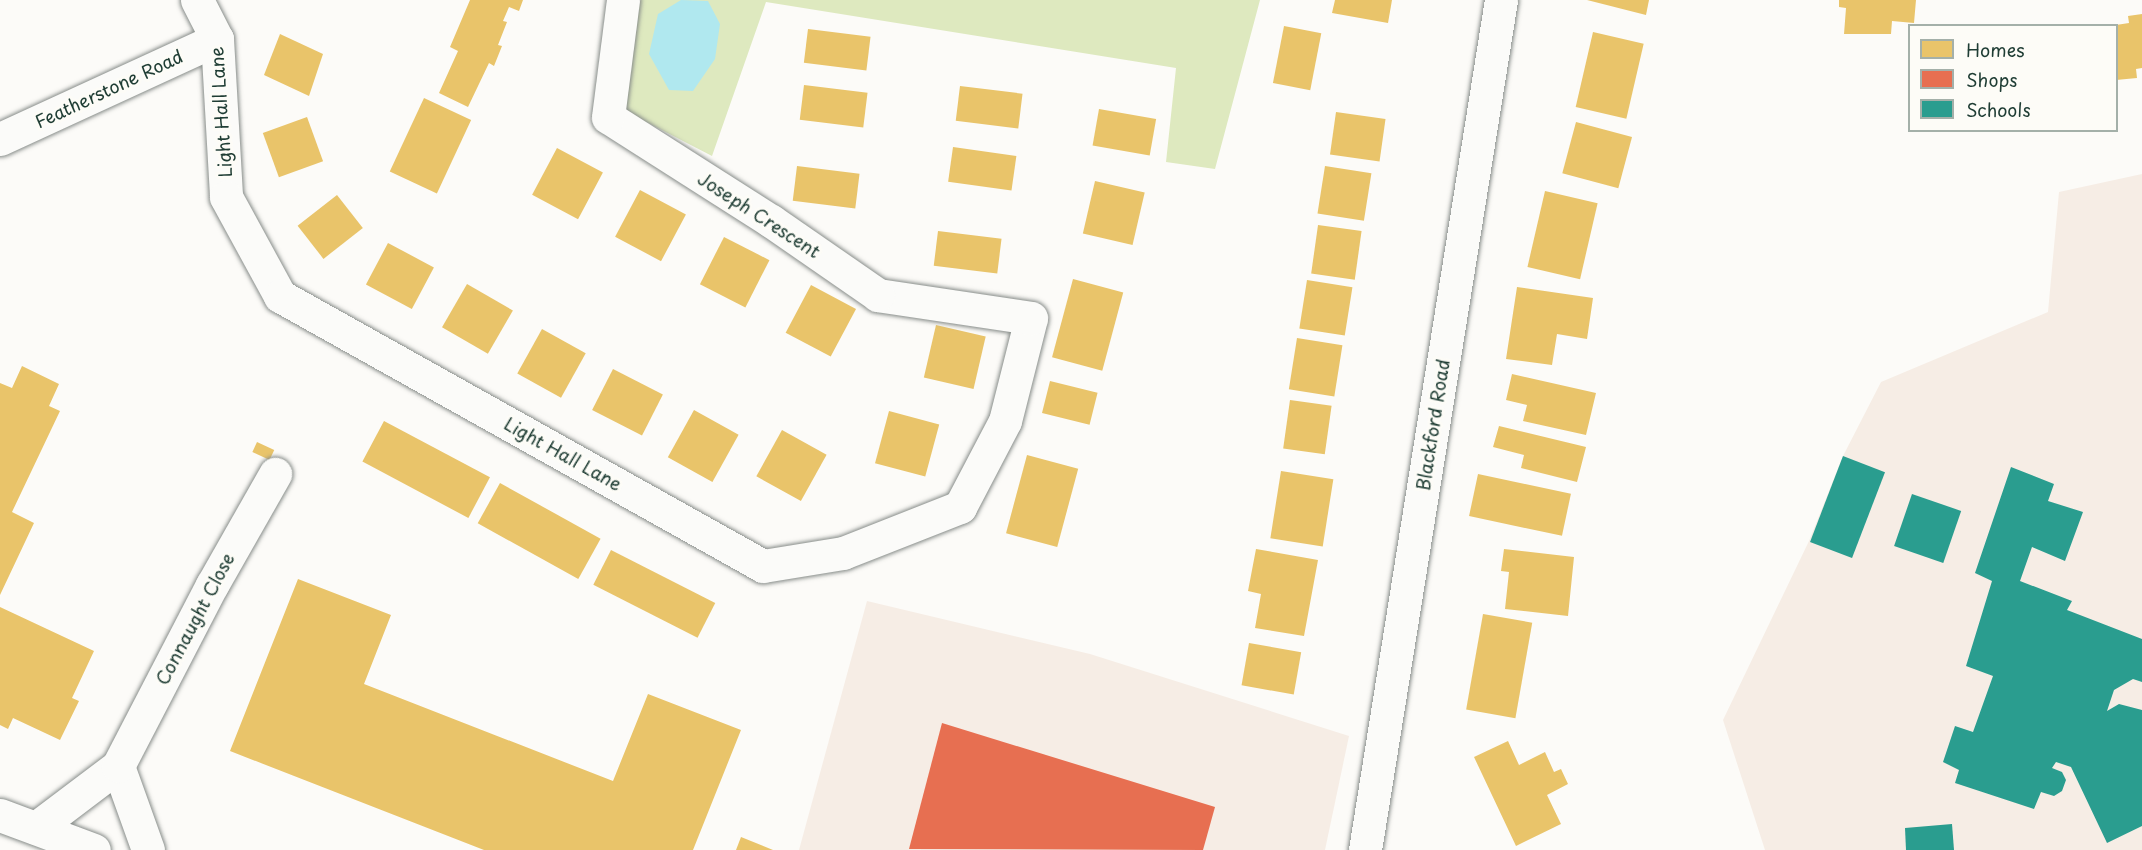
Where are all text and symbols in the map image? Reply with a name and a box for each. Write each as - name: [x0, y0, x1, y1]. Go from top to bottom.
- legend: [1908, 24, 2118, 132]
- text: Homes: [1966, 36, 2024, 63]
- street label: Featherstone Road: [32, 45, 186, 133]
- street label: Light Hall Lane: [206, 45, 236, 179]
- text: Shops: [1966, 66, 2017, 93]
- text: Schools: [1966, 96, 2031, 123]
- street label: Joseph Crescent: [694, 167, 824, 263]
- street label: Blackford Road: [1412, 358, 1454, 492]
- street label: Light Hall Lane: [500, 413, 626, 495]
- street label: Connaught Close: [151, 548, 239, 690]

